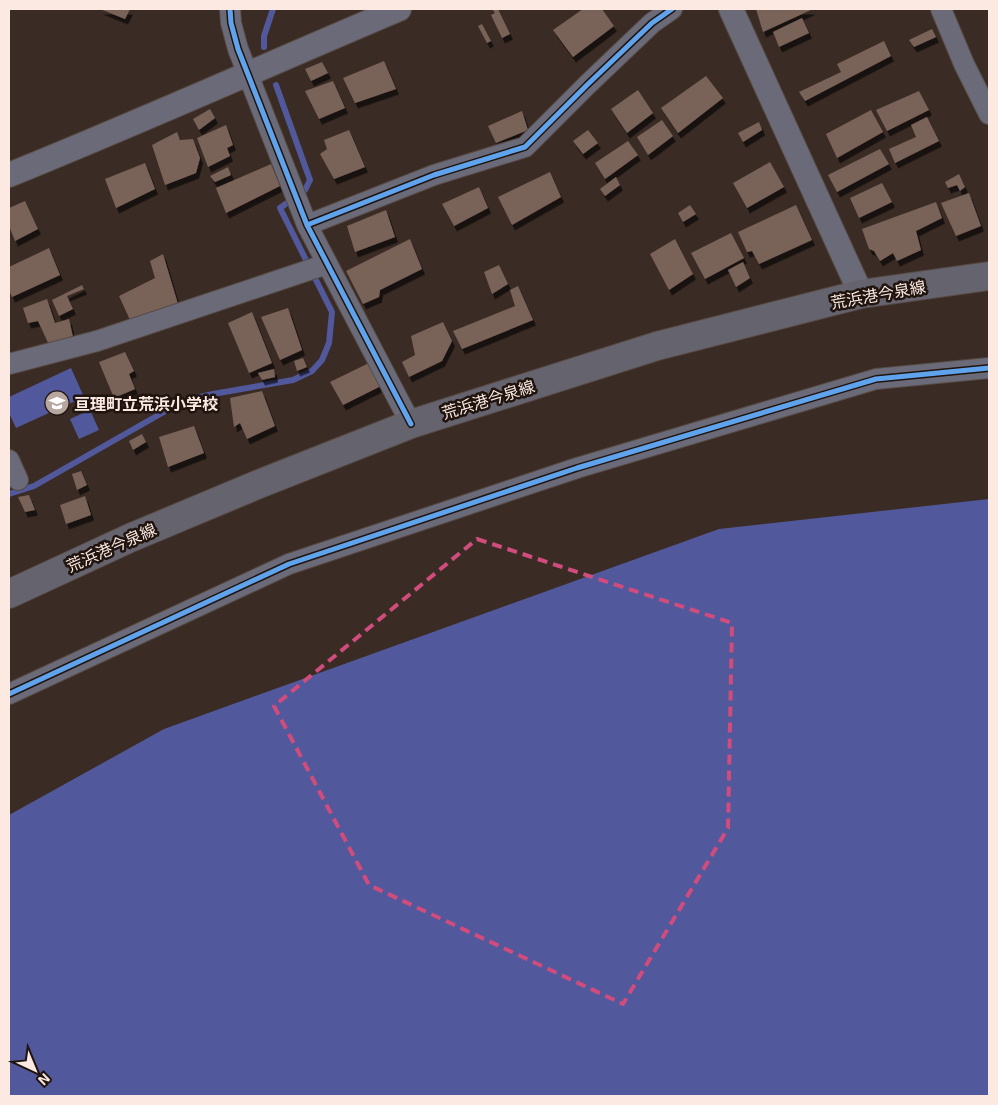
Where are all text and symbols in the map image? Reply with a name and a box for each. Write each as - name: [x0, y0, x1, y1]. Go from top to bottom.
- street label: 荒浜港今泉線: [829, 276, 927, 312]
- street label: 荒浜港今泉線: [439, 376, 537, 422]
- school or university icon: 亘理町立荒浜小学校: [44, 390, 70, 416]
- place label: 亘理町立荒浜小学校: [74, 394, 218, 413]
- street label: 荒浜港今泉線: [63, 519, 159, 575]
- north arrow: [10, 1045, 60, 1095]
- text: N: [35, 1070, 54, 1089]

